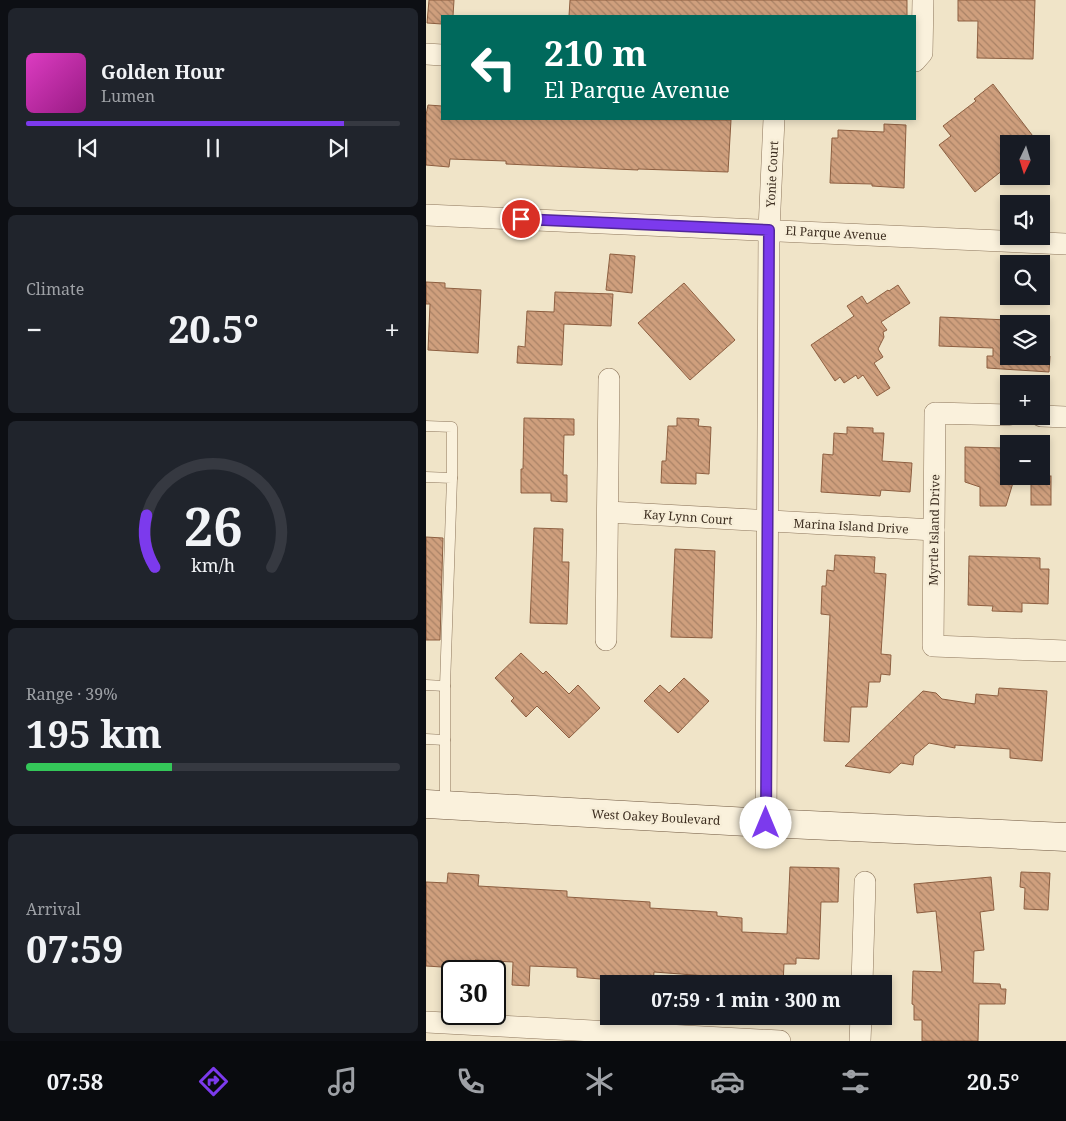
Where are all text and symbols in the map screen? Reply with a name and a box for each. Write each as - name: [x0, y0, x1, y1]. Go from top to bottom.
- text: 210 m: [544, 29, 647, 76]
- icon: left: [461, 35, 526, 100]
- text: Golden Hour: [101, 59, 225, 85]
- text: El Parque Avenue: [544, 74, 730, 104]
- text: Lumen: [101, 85, 155, 107]
- icon: previous: [74, 134, 102, 162]
- icon: pause: [199, 134, 227, 162]
- icon: next: [324, 134, 352, 162]
- north arrow: [1000, 135, 1050, 185]
- map controls: [1000, 135, 1050, 485]
- street label: Yonie Court: [762, 140, 782, 209]
- button: sound: [1000, 195, 1050, 245]
- pin: [500, 198, 542, 240]
- icon: arrive: [507, 205, 535, 233]
- street label: El Parque Avenue: [785, 222, 887, 244]
- button: search: [1000, 255, 1050, 305]
- text: Climate: [26, 278, 84, 300]
- text: 20.5°: [168, 302, 259, 354]
- text: −: [26, 310, 42, 348]
- text: +: [384, 310, 400, 348]
- button: layers: [1000, 315, 1050, 365]
- button: +: [1000, 375, 1050, 425]
- button: −: [1000, 435, 1050, 485]
- street label: Myrtle Island Drive: [925, 474, 943, 586]
- text: 26: [184, 490, 242, 561]
- street label: Kay Lynn Court: [643, 505, 733, 529]
- street label: Marina Island Drive: [793, 514, 909, 538]
- text: km/h: [191, 553, 235, 577]
- text: Range · 39%: [26, 683, 118, 705]
- text: 195 km: [26, 707, 162, 759]
- position arrow: [739, 796, 791, 848]
- street label: West Oakey Boulevard: [591, 805, 722, 829]
- text: Arrival: [26, 898, 81, 920]
- text: 07:59: [26, 922, 123, 974]
- speed limit sign: 30: [441, 960, 506, 1025]
- text: 07:59 · 1 min · 300 m: [651, 987, 841, 1013]
- icon: directions: [196, 1064, 231, 1099]
- icon: music: [325, 1064, 360, 1099]
- icon: phone: [453, 1064, 488, 1099]
- icon: climate: [582, 1064, 617, 1099]
- icon: car: [710, 1064, 745, 1099]
- icon: filters: [838, 1064, 873, 1099]
- text: 07:58: [47, 1066, 103, 1096]
- text: 20.5°: [967, 1066, 1019, 1096]

